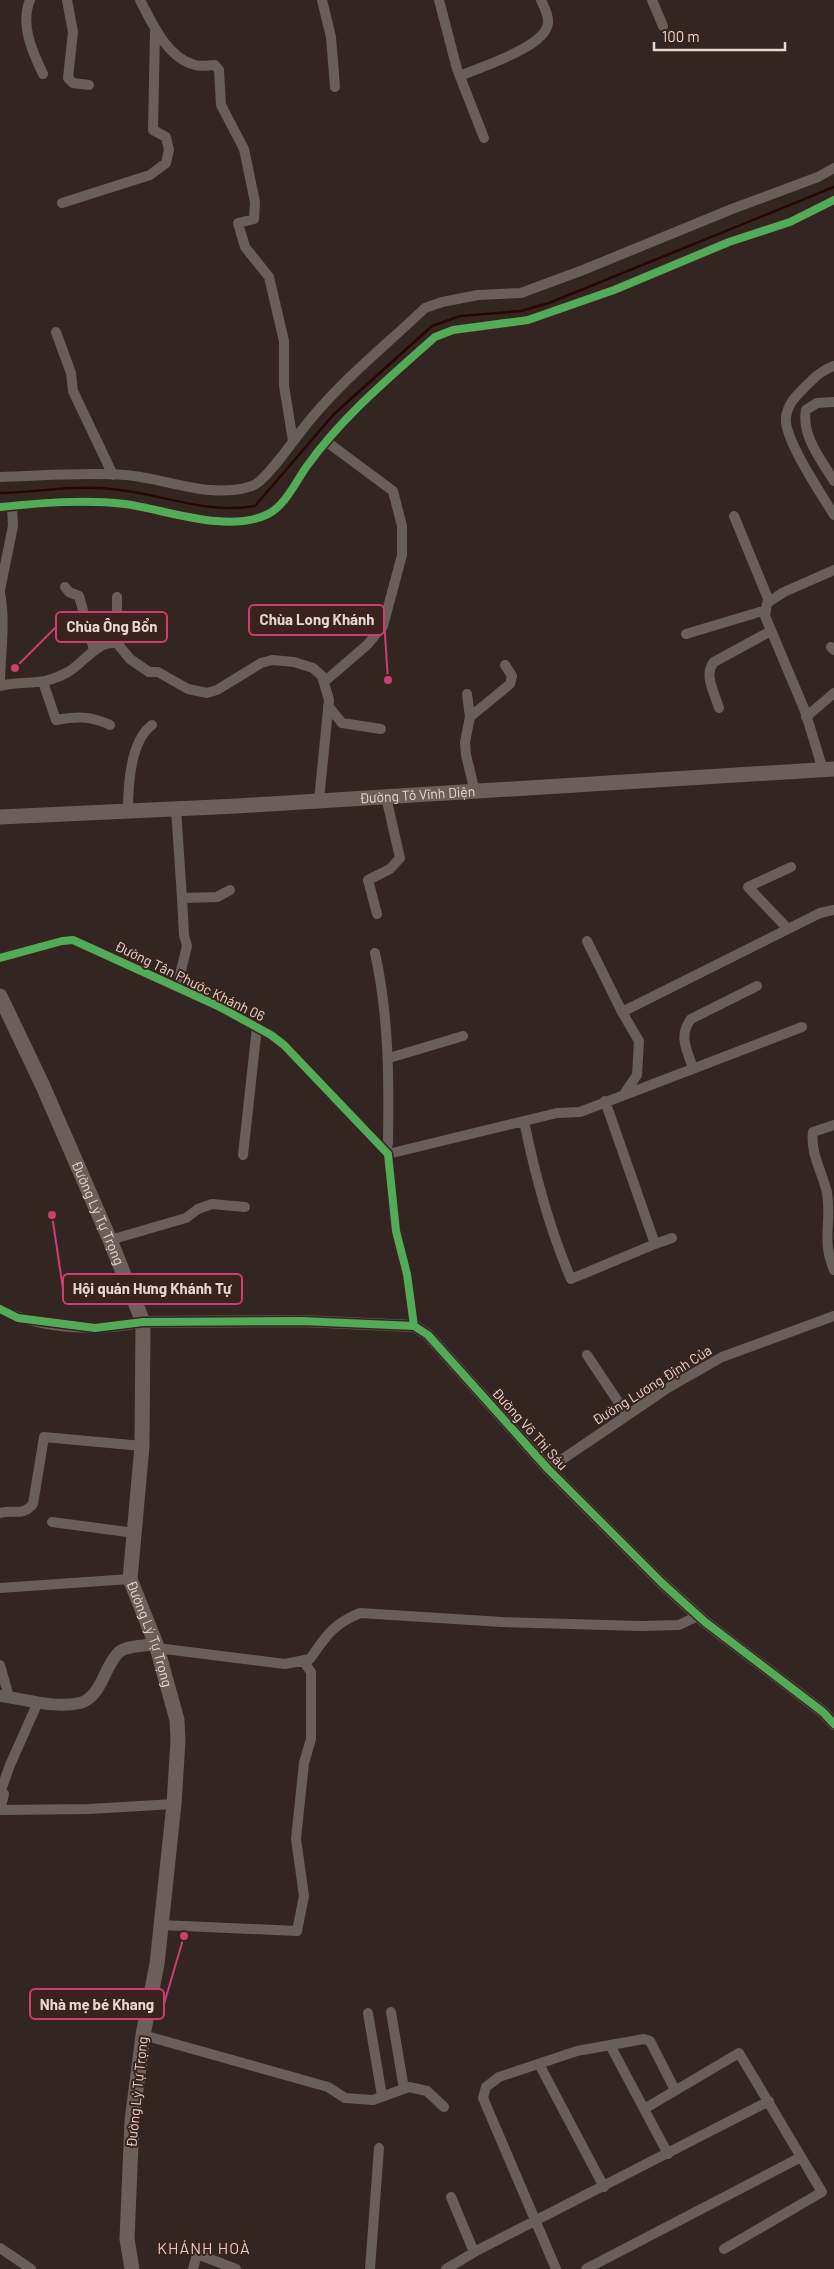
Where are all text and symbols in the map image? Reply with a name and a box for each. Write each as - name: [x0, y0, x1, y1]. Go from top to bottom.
- scale bar: [654, 20, 785, 52]
- text: 100 m: [662, 27, 700, 45]
- callout: Chùa Long Khánh: [249, 605, 384, 635]
- text: Chùa Long Khánh: [260, 610, 374, 628]
- callout: Chùa Ông Bổn: [56, 612, 167, 642]
- text: Chùa Ông Bổn: [66, 617, 158, 635]
- street label: Đường Tô Vĩnh Diện: [359, 782, 476, 806]
- street label: Đường Tân Phước Khánh 06: [112, 937, 268, 1024]
- street label: Đường Lý Tự Trọng: [68, 1158, 128, 1267]
- callout: Hội quán Hưng Khánh Tự: [63, 1274, 242, 1304]
- text: Hội quán Hưng Khánh Tự: [73, 1279, 232, 1297]
- street label: Đường Lương Định Của: [589, 1341, 714, 1428]
- street label: Đường Võ Thị Sáu: [489, 1384, 572, 1473]
- street label: Đường Lý Tự Trọng: [123, 1578, 176, 1689]
- callout: Nhà mẹ bé Khang: [30, 1989, 164, 2019]
- text: Nhà mẹ bé Khang: [40, 1995, 154, 2014]
- street label: Đường Lý Tự Trọng: [122, 2035, 151, 2148]
- district label: KHÁNH HOÀ: [157, 2238, 251, 2257]

